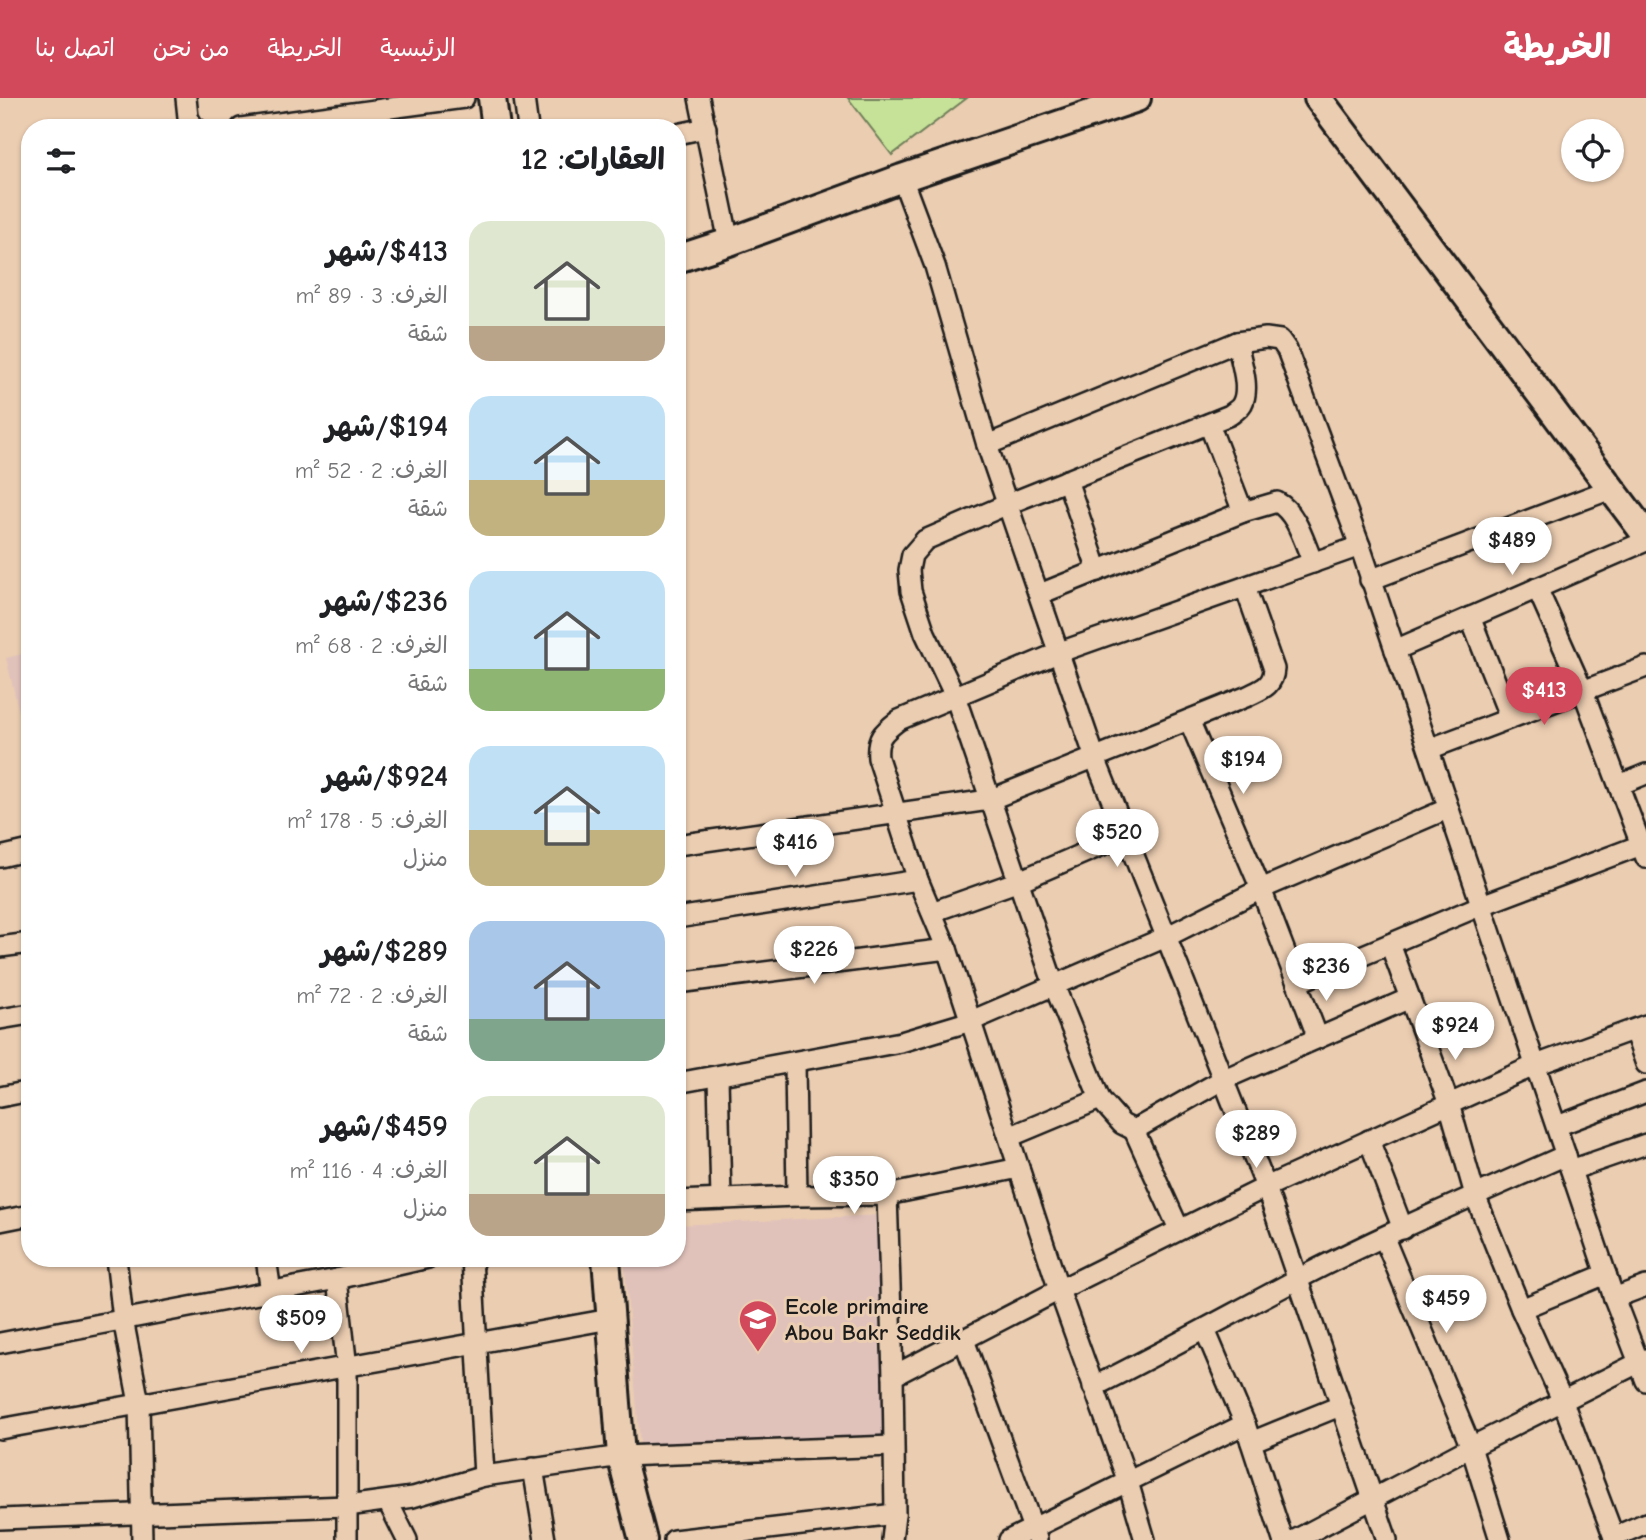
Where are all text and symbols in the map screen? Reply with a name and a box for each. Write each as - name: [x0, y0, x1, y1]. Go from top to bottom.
- text: الخريطة: [1504, 28, 1611, 66]
- text: اتصل بنا: [35, 34, 115, 62]
- text: من نحن: [153, 34, 229, 62]
- text: الخريطة: [267, 34, 342, 62]
- text: الرئيسية: [380, 34, 456, 62]
- map controls: [1561, 119, 1624, 182]
- button: locate: [1561, 119, 1624, 182]
- icon: filters: [42, 142, 80, 180]
- text: العقارات: 12: [521, 142, 665, 177]
- text: $413/شهر: [326, 234, 448, 269]
- icon: home: [525, 249, 609, 333]
- text: الغرف: 3 · 89 m²: [296, 282, 448, 309]
- text: شقة: [408, 320, 448, 347]
- text: $194/شهر: [325, 409, 448, 444]
- icon: home: [525, 424, 609, 508]
- text: الغرف: 2 · 52 m²: [295, 457, 448, 484]
- text: شقة: [408, 495, 448, 522]
- pin: $489: [1471, 518, 1553, 577]
- text: $489: [1488, 526, 1536, 553]
- text: $236/شهر: [322, 584, 448, 619]
- icon: home: [525, 599, 609, 683]
- text: الغرف: 2 · 68 m²: [295, 632, 448, 659]
- pin: $413: [1503, 668, 1585, 727]
- text: شقة: [408, 670, 448, 697]
- text: $413: [1521, 676, 1567, 703]
- pin: $194: [1202, 736, 1284, 796]
- text: $194: [1220, 745, 1266, 772]
- text: $924/شهر: [323, 759, 448, 794]
- icon: home: [525, 774, 609, 858]
- text: الغرف: 5 · 178 m²: [287, 807, 448, 834]
- pin: $520: [1076, 810, 1158, 869]
- text: $520: [1092, 818, 1142, 845]
- pin: $416: [754, 820, 836, 879]
- text: $416: [772, 828, 818, 855]
- text: منزل: [403, 845, 448, 872]
- pin: $226: [773, 926, 855, 986]
- text: $289/شهر: [321, 934, 448, 969]
- text: $226: [790, 935, 838, 962]
- pin: $236: [1285, 944, 1367, 1003]
- icon: home: [525, 949, 609, 1033]
- text: $236: [1302, 952, 1350, 979]
- text: الغرف: 2 · 72 m²: [296, 982, 448, 1009]
- pin: $924: [1414, 1002, 1496, 1062]
- text: $924: [1431, 1011, 1479, 1038]
- text: شقة: [408, 1020, 448, 1047]
- text: $459/شهر: [321, 1109, 448, 1144]
- pin: $289: [1215, 1110, 1297, 1170]
- text: $289: [1231, 1119, 1281, 1146]
- icon: home: [525, 1124, 609, 1208]
- pin: $350: [813, 1156, 895, 1216]
- text: الغرف: 4 · 116 m²: [289, 1157, 448, 1184]
- text: $350: [829, 1165, 879, 1192]
- text: منزل: [403, 1195, 448, 1222]
- pin: $459: [1405, 1276, 1487, 1335]
- text: $459: [1422, 1284, 1470, 1311]
- place label: Ecole primaire Abou Bakr Seddik: [785, 1293, 961, 1346]
- pin: $509: [260, 1296, 342, 1355]
- school or university icon: Ecole primaire Abou Bakr Seddik: [737, 1298, 779, 1353]
- text: $509: [275, 1304, 327, 1331]

